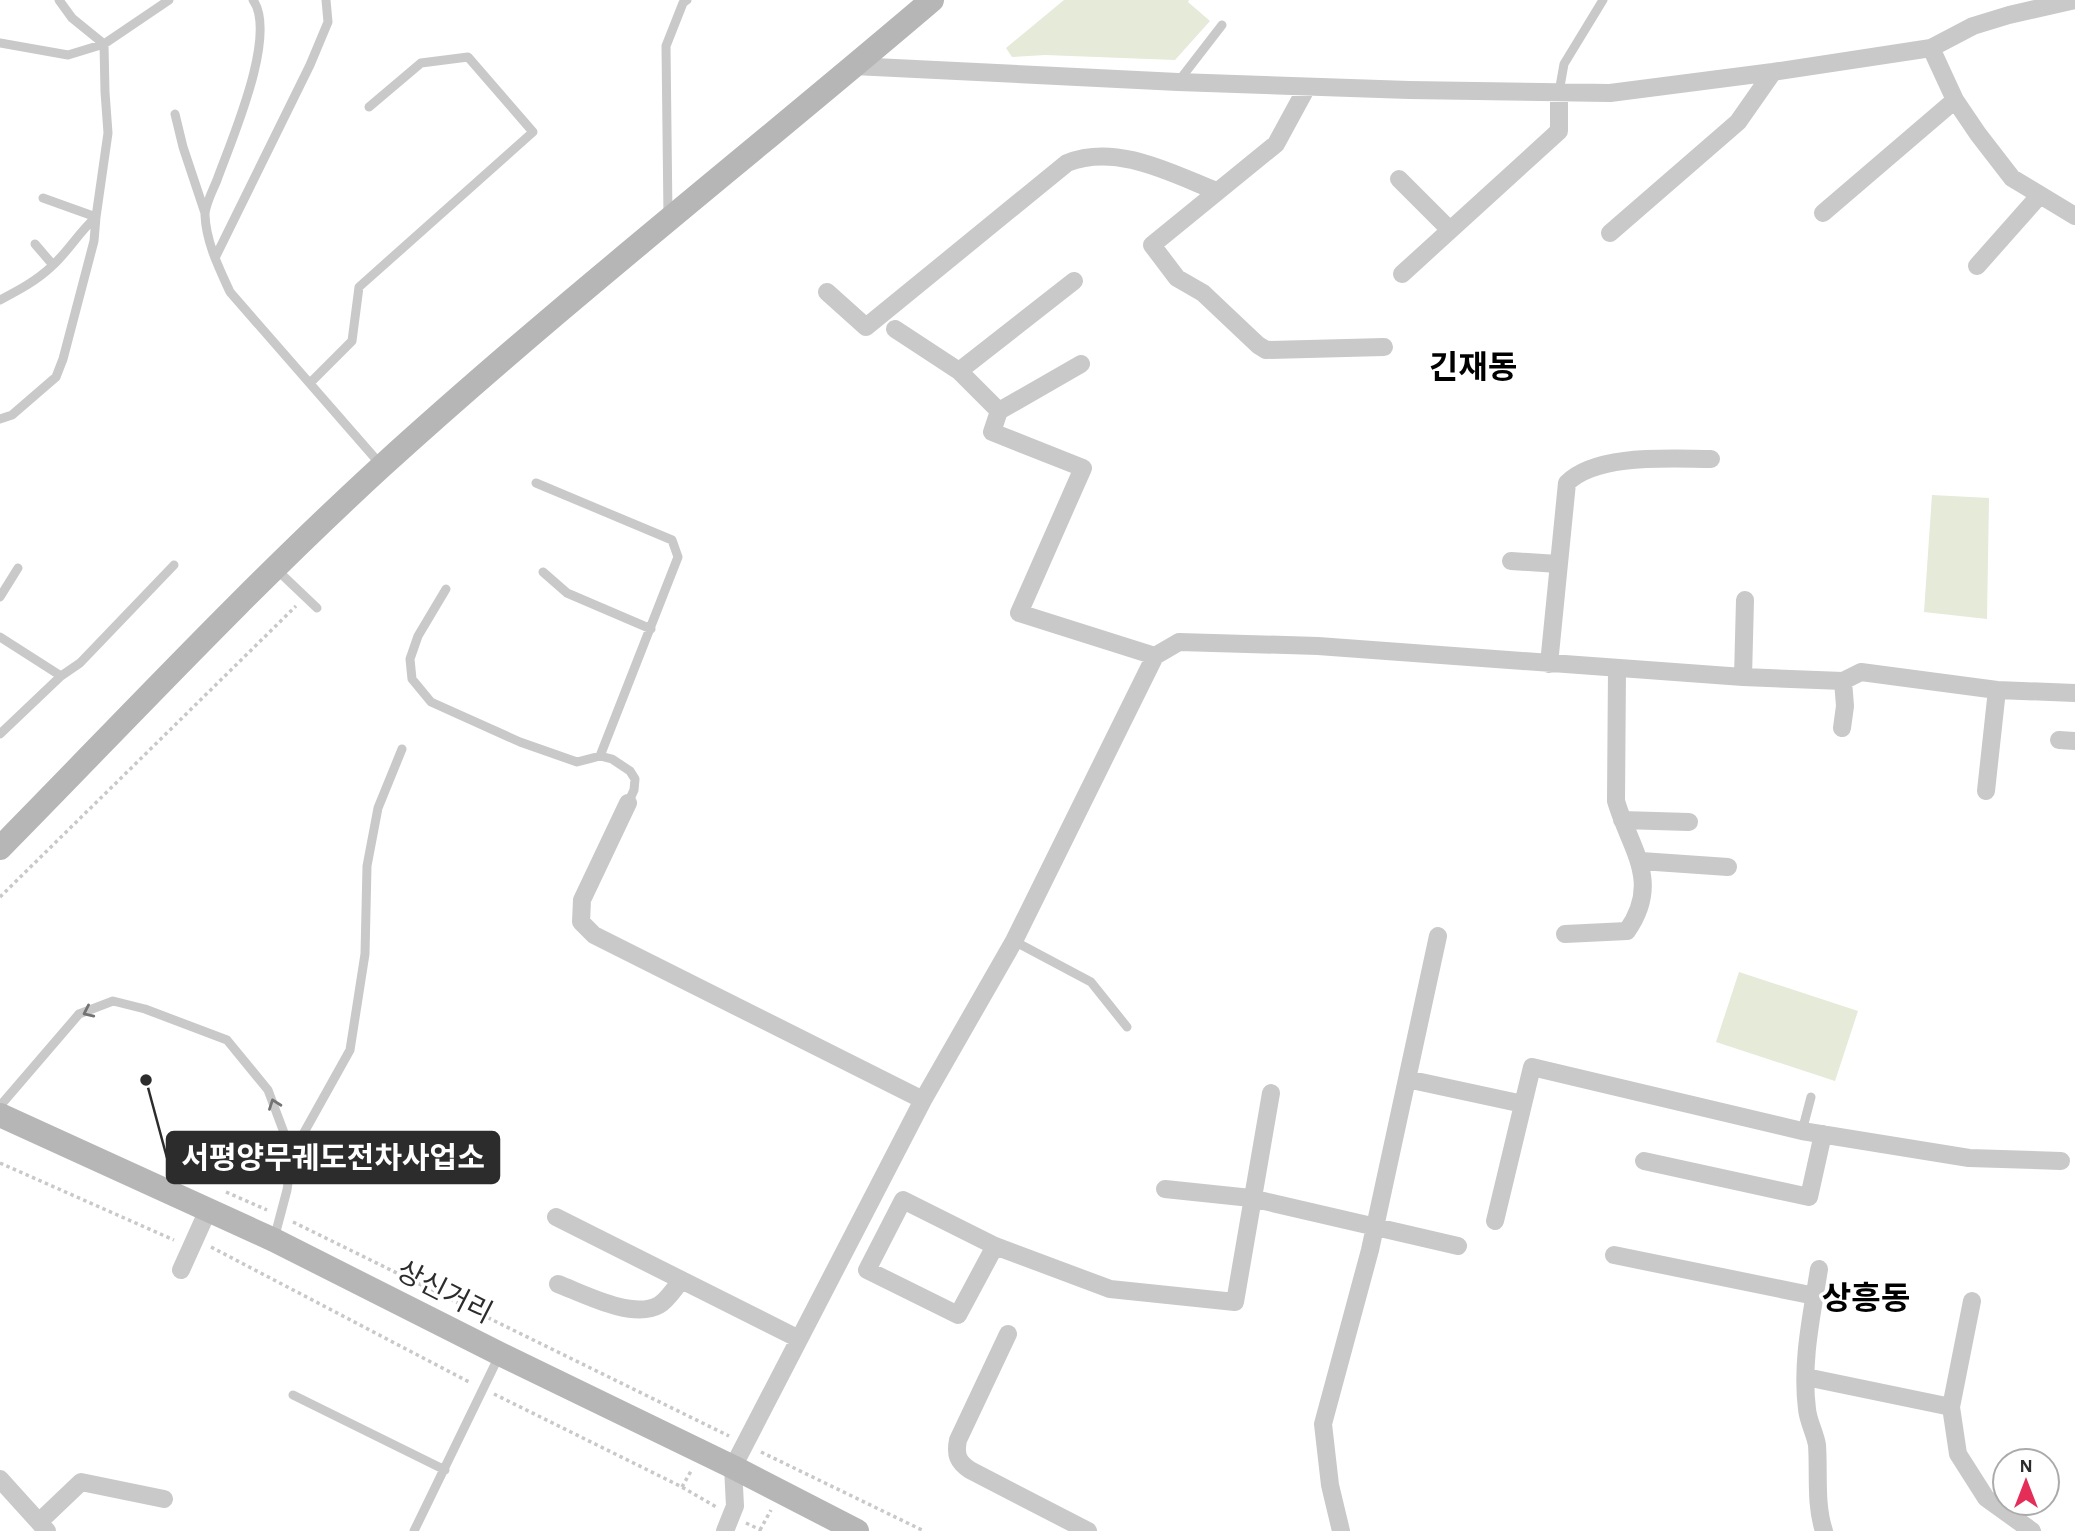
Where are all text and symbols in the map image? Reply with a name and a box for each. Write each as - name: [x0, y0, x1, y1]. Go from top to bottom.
- district label: 긴재동: [1429, 351, 1517, 384]
- one-way arrow: [83, 1004, 95, 1018]
- one-way arrow: [268, 1098, 282, 1110]
- callout: 서평양무궤도전차사업소: [167, 1132, 499, 1183]
- text: 서평양무궤도전차사업소: [181, 1142, 485, 1174]
- street label: 상신거리: [392, 1255, 497, 1329]
- district label: 상흥동: [1822, 1281, 1910, 1315]
- north arrow: [1991, 1447, 2061, 1517]
- text: N: [2019, 1457, 2033, 1476]

